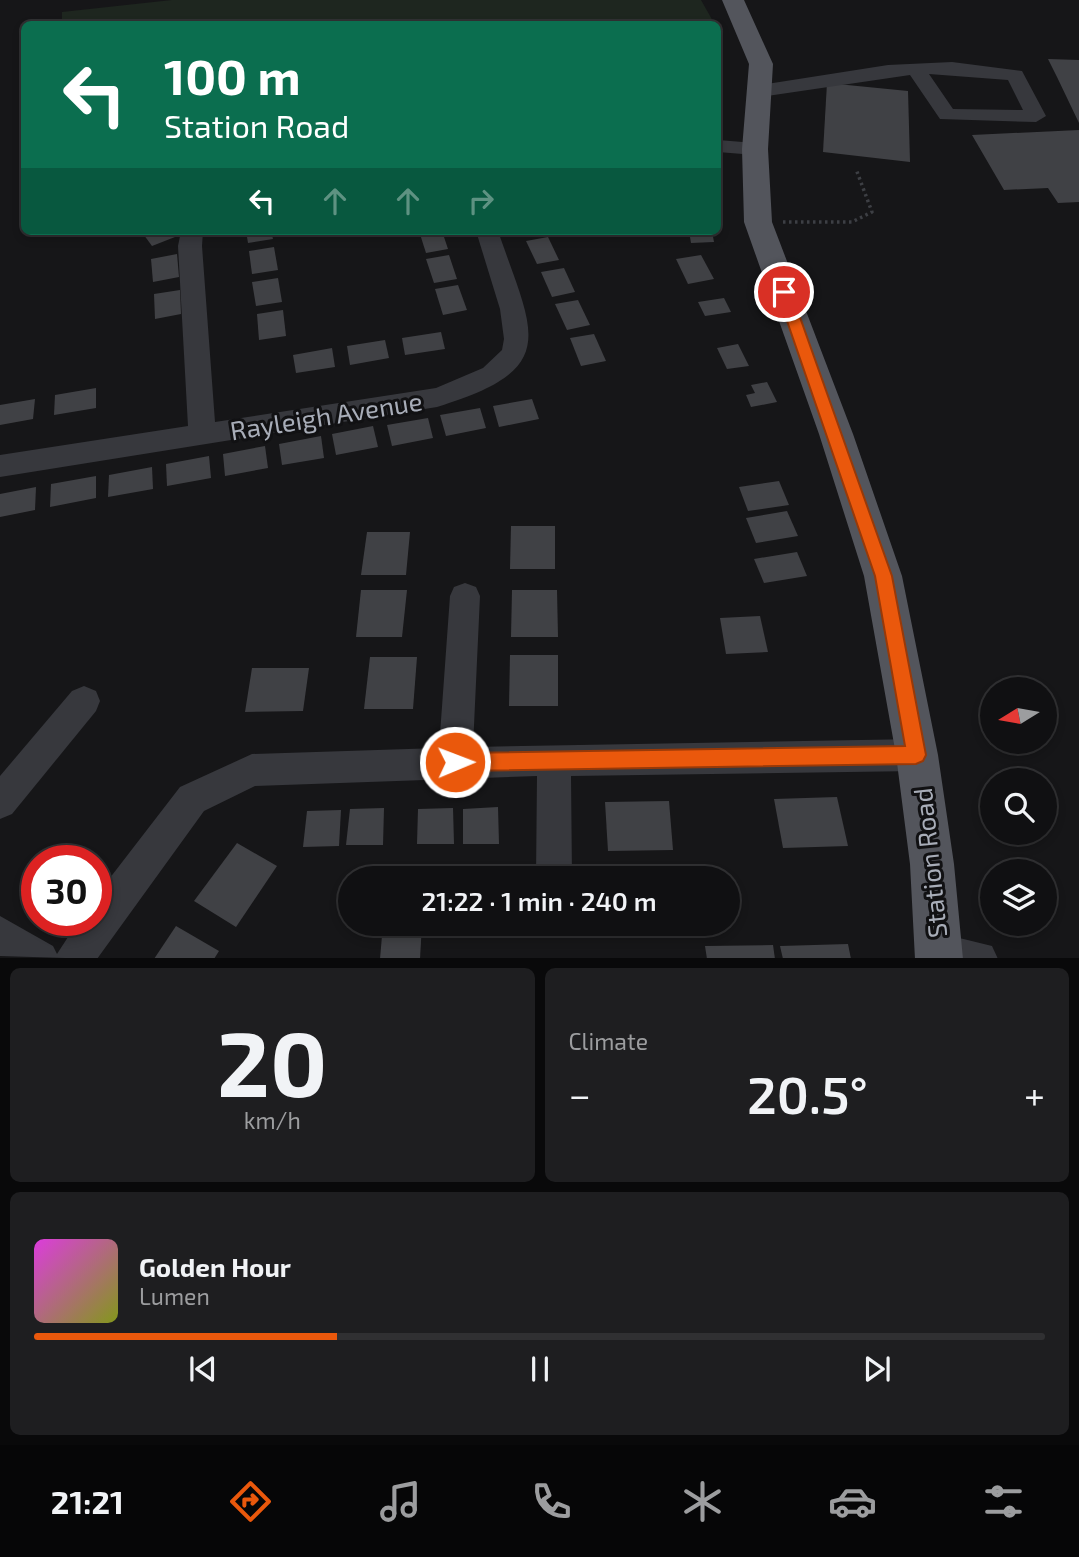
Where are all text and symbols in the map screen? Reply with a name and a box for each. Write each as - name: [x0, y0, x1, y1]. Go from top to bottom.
- text: 100 m: [164, 46, 301, 105]
- icon: left: [49, 49, 140, 140]
- text: Station Road: [164, 106, 349, 144]
- icon: left: [243, 182, 281, 220]
- icon: ahead: [316, 182, 354, 220]
- icon: ahead: [389, 182, 427, 220]
- icon: right: [462, 182, 500, 220]
- pin: [754, 262, 814, 322]
- icon: arrive: [765, 273, 803, 311]
- street label: Rayleigh Avenue: [228, 385, 424, 445]
- north arrow: [980, 677, 1057, 754]
- map controls: [980, 677, 1057, 936]
- position arrow: [418, 725, 492, 799]
- button: search: [980, 768, 1057, 845]
- street label: Station Road: [906, 787, 952, 939]
- speed limit sign: 30: [21, 845, 112, 936]
- button: layers: [980, 859, 1057, 936]
- text: 21:22 · 1 min · 240 m: [421, 885, 657, 916]
- text: 20: [217, 1006, 327, 1115]
- text: Climate: [569, 1027, 648, 1055]
- text: 20.5°: [747, 1062, 868, 1124]
- text: −: [569, 1071, 591, 1117]
- text: +: [1024, 1071, 1045, 1117]
- text: km/h: [244, 1106, 301, 1134]
- text: Golden Hour: [139, 1251, 291, 1282]
- text: Lumen: [139, 1282, 210, 1310]
- icon: previous: [184, 1350, 222, 1388]
- icon: pause: [521, 1350, 559, 1388]
- icon: next: [858, 1350, 896, 1388]
- icon: directions: [226, 1477, 275, 1526]
- icon: music: [376, 1477, 425, 1526]
- icon: phone: [527, 1477, 576, 1526]
- icon: climate: [678, 1477, 727, 1526]
- icon: car: [828, 1477, 877, 1526]
- icon: filters: [979, 1477, 1028, 1526]
- text: 21:21: [51, 1482, 124, 1520]

